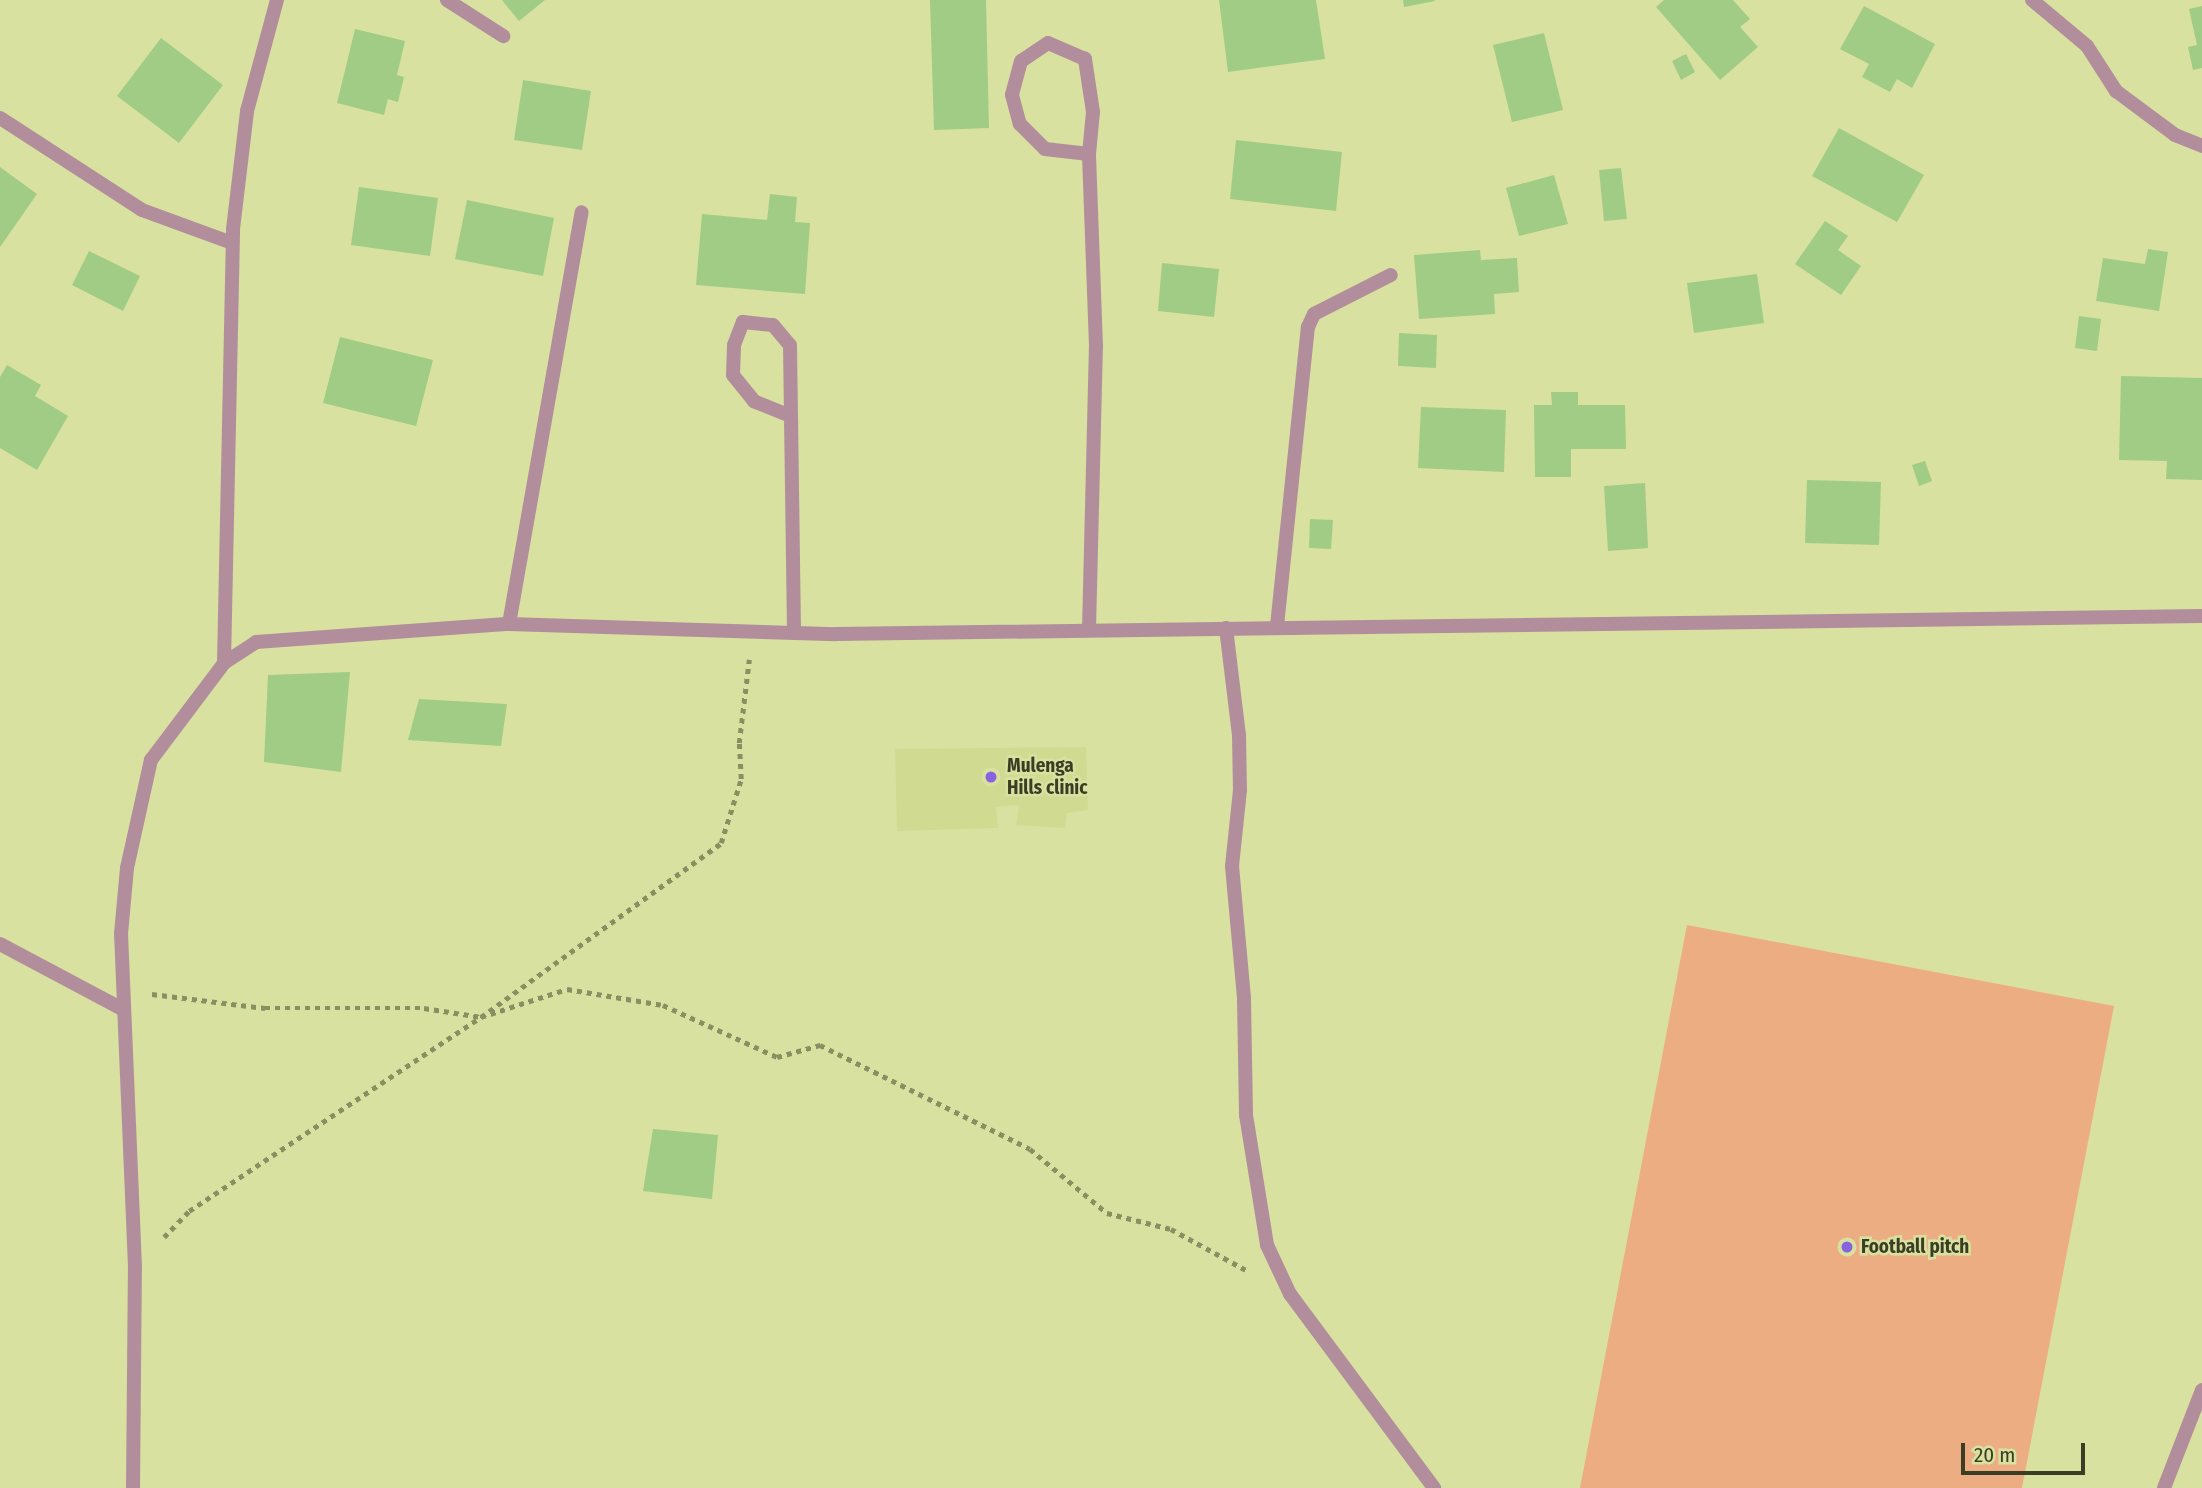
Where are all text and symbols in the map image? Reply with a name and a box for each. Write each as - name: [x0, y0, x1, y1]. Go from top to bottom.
- place label: Mulenga Hills clinic: [1007, 755, 1088, 799]
- marker: Mulenga Hills clinic: [981, 767, 1001, 787]
- place label: Football pitch: [1861, 1236, 1969, 1258]
- marker: Football pitch: [1839, 1239, 1855, 1255]
- scale bar: [1964, 1428, 2088, 1472]
- text: 20 m: [1974, 1442, 2015, 1468]

